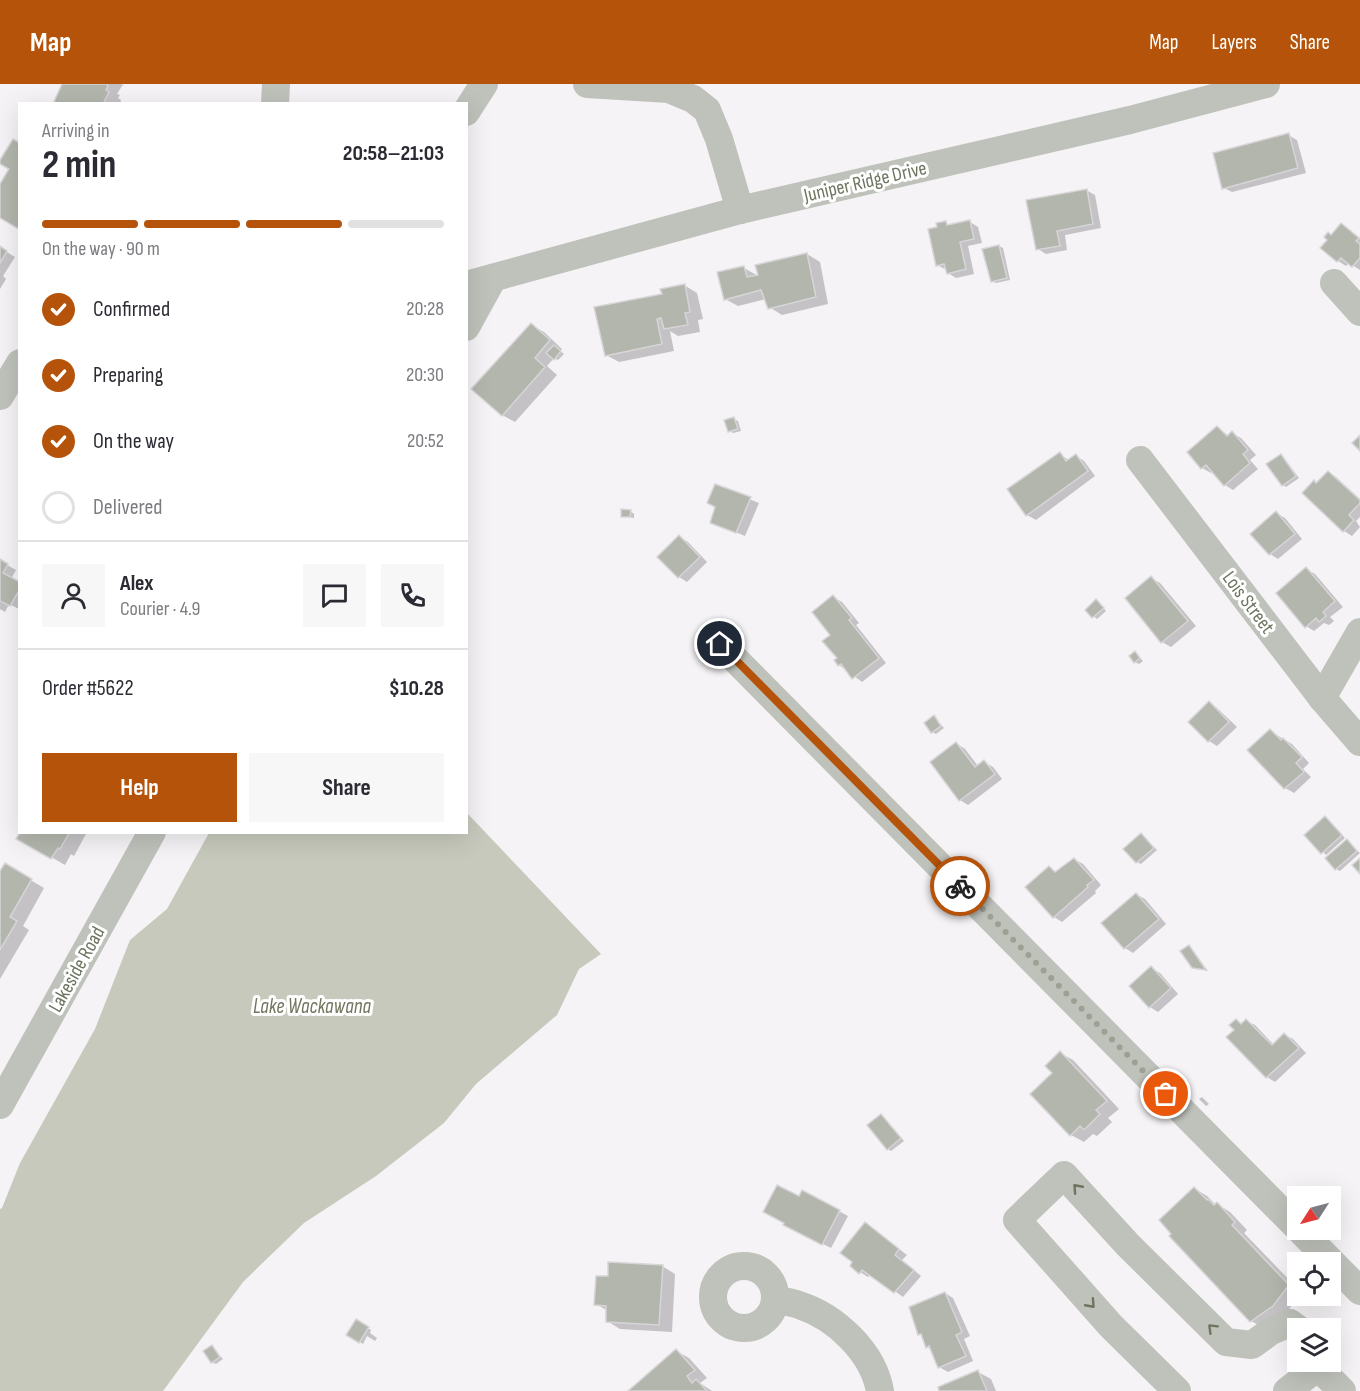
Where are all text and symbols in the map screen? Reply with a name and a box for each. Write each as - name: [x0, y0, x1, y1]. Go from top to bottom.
- text: Map: [30, 26, 71, 59]
- text: Map: [1149, 30, 1178, 55]
- text: Layers: [1211, 30, 1257, 55]
- text: Share: [1290, 30, 1330, 55]
- text: Arriving in: [42, 119, 110, 143]
- text: 20:58–21:03: [343, 140, 444, 167]
- text: 2 min: [42, 142, 116, 189]
- street label: Juniper Ridge Drive: [800, 156, 929, 208]
- text: On the way · 90 m: [42, 237, 160, 261]
- icon: check: [42, 293, 75, 326]
- text: Confirmed: [93, 296, 170, 323]
- text: 20:28: [406, 297, 444, 321]
- icon: check: [42, 359, 75, 392]
- text: Preparing: [93, 362, 163, 389]
- text: 20:30: [406, 363, 444, 387]
- icon: check: [42, 425, 75, 458]
- text: On the way: [93, 428, 174, 455]
- text: 20:52: [407, 429, 444, 453]
- text: Delivered: [93, 494, 162, 521]
- button: person: [42, 564, 105, 627]
- button: chat: [303, 564, 366, 627]
- button: phone: [381, 564, 444, 627]
- street label: Lois Street: [1217, 567, 1279, 638]
- text: Alex: [120, 570, 153, 597]
- text: Courier · 4.9: [120, 597, 200, 621]
- pin: [694, 618, 745, 669]
- icon: home: [703, 627, 736, 660]
- text: Order #5622: [42, 675, 133, 702]
- text: $10.28: [389, 675, 444, 702]
- button: Help: [42, 753, 237, 822]
- button: Share: [249, 753, 444, 822]
- courier: [930, 856, 990, 916]
- icon: bike: [944, 870, 977, 903]
- street label: Lakeside Road: [44, 922, 110, 1017]
- water label: Lake Wackawana: [253, 994, 371, 1019]
- pin: [1140, 1068, 1191, 1119]
- icon: bag: [1149, 1077, 1182, 1110]
- one-way arrow: [1073, 1184, 1084, 1195]
- north arrow: [1287, 1186, 1341, 1240]
- map controls: [1287, 1186, 1341, 1372]
- button: locate: [1287, 1252, 1341, 1306]
- one-way arrow: [1084, 1297, 1095, 1307]
- button: layers: [1287, 1318, 1341, 1372]
- one-way arrow: [1209, 1324, 1219, 1335]

